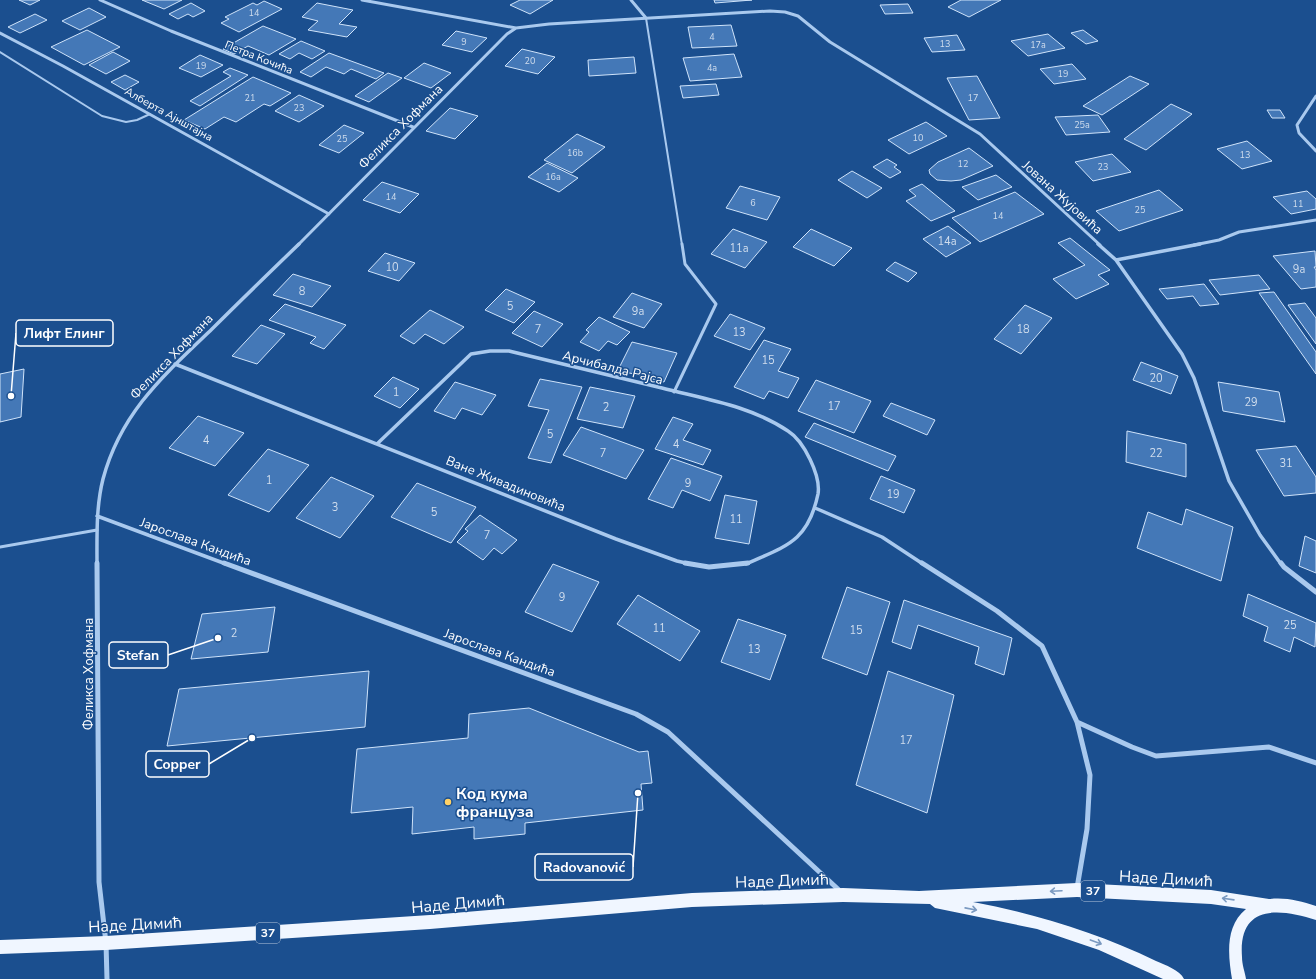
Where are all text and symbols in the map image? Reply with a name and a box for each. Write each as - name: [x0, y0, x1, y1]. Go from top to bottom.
- house number: 14: [249, 7, 260, 19]
- house number: 4: [709, 31, 715, 43]
- house number: 9: [461, 36, 467, 48]
- street label: Петра Кочића: [222, 37, 295, 78]
- house number: 13: [940, 38, 950, 50]
- house number: 17a: [1030, 39, 1046, 51]
- house number: 20: [525, 55, 535, 67]
- house number: 19: [196, 60, 206, 72]
- house number: 4a: [707, 62, 717, 74]
- house number: 19: [1058, 68, 1068, 80]
- street label: Феликса Хофмана: [354, 80, 447, 173]
- street label: Алберта Ајнштајна: [122, 84, 216, 145]
- house number: 21: [245, 92, 255, 104]
- house number: 17: [968, 92, 978, 104]
- house number: 23: [294, 102, 304, 114]
- house number: 25a: [1074, 119, 1090, 131]
- house number: 10: [913, 132, 923, 144]
- house number: 25: [337, 133, 347, 145]
- house number: 16b: [567, 147, 583, 159]
- house number: 13: [1240, 149, 1250, 161]
- street label: Јована Жујовића: [1017, 156, 1106, 239]
- house number: 12: [958, 158, 968, 170]
- house number: 23: [1098, 161, 1108, 173]
- house number: 16a: [545, 171, 561, 183]
- house number: 14: [386, 191, 397, 203]
- house number: 6: [750, 197, 756, 209]
- house number: 11: [1293, 198, 1303, 210]
- house number: 25: [1135, 204, 1145, 216]
- house number: 14: [993, 210, 1004, 222]
- house number: 14a: [937, 234, 957, 249]
- house number: 11a: [729, 241, 749, 256]
- house number: 10: [385, 260, 399, 275]
- house number: 9a: [1293, 262, 1305, 277]
- house number: 8: [299, 284, 306, 299]
- house number: 5: [507, 299, 514, 314]
- house number: 9a: [632, 304, 644, 319]
- street label: Феликса Хофмана: [126, 310, 217, 403]
- callout: Лифт Елинг: [16, 320, 113, 346]
- house number: 7: [535, 322, 541, 337]
- house number: 18: [1016, 322, 1030, 337]
- text: Лифт Елинг: [23, 324, 105, 343]
- house number: 13: [732, 325, 746, 340]
- street label: Арчибалда Рајса: [560, 347, 665, 389]
- house number: 15: [761, 353, 775, 368]
- house number: 20: [1149, 371, 1163, 386]
- house number: 1: [393, 385, 399, 400]
- house number: 29: [1244, 395, 1258, 410]
- house number: 17: [827, 399, 841, 414]
- house number: 2: [603, 400, 609, 415]
- house number: 5: [547, 427, 554, 442]
- house number: 4: [203, 433, 210, 448]
- house number: 4: [673, 437, 680, 452]
- house number: 7: [600, 446, 606, 461]
- house number: 22: [1149, 446, 1163, 461]
- street label: Ване Живадиновића: [443, 452, 568, 516]
- house number: 31: [1279, 456, 1293, 471]
- house number: 1: [266, 473, 272, 488]
- house number: 9: [685, 476, 691, 491]
- house number: 19: [886, 487, 900, 502]
- house number: 3: [332, 500, 338, 515]
- house number: 5: [431, 505, 438, 520]
- house number: 11: [729, 512, 743, 527]
- street label: Јарослава Кандића: [137, 513, 254, 570]
- house number: 7: [484, 528, 490, 543]
- house number: 9: [559, 590, 565, 605]
- street label: Феликса Хофмана: [80, 618, 98, 730]
- house number: 25: [1283, 618, 1297, 633]
- house number: 11: [652, 621, 666, 636]
- house number: 15: [849, 623, 863, 638]
- street label: Јарослава Кандића: [441, 624, 558, 681]
- house number: 2: [231, 626, 237, 641]
- callout: Stefan: [109, 642, 168, 668]
- house number: 13: [747, 642, 761, 657]
- text: Stefan: [117, 646, 159, 665]
- house number: 17: [899, 733, 913, 748]
- callout: Copper: [146, 751, 209, 777]
- text: Copper: [154, 755, 201, 774]
- place label: Код кума француза: [456, 783, 534, 823]
- marker: Код кума француза: [443, 797, 453, 807]
- callout: Radovanović: [535, 854, 633, 880]
- text: Radovanović: [543, 858, 625, 877]
- street label: Наде Димић: [1118, 866, 1213, 892]
- street label: Наде Димић: [735, 868, 829, 894]
- road number: 37: [1081, 881, 1105, 901]
- one-way arrow: [1050, 888, 1063, 895]
- street label: Наде Димић: [410, 889, 506, 919]
- one-way arrow: [1222, 895, 1235, 903]
- one-way arrow: [964, 905, 977, 913]
- street label: Наде Димић: [88, 912, 183, 938]
- road number: 37: [256, 923, 280, 943]
- one-way arrow: [1090, 939, 1103, 946]

